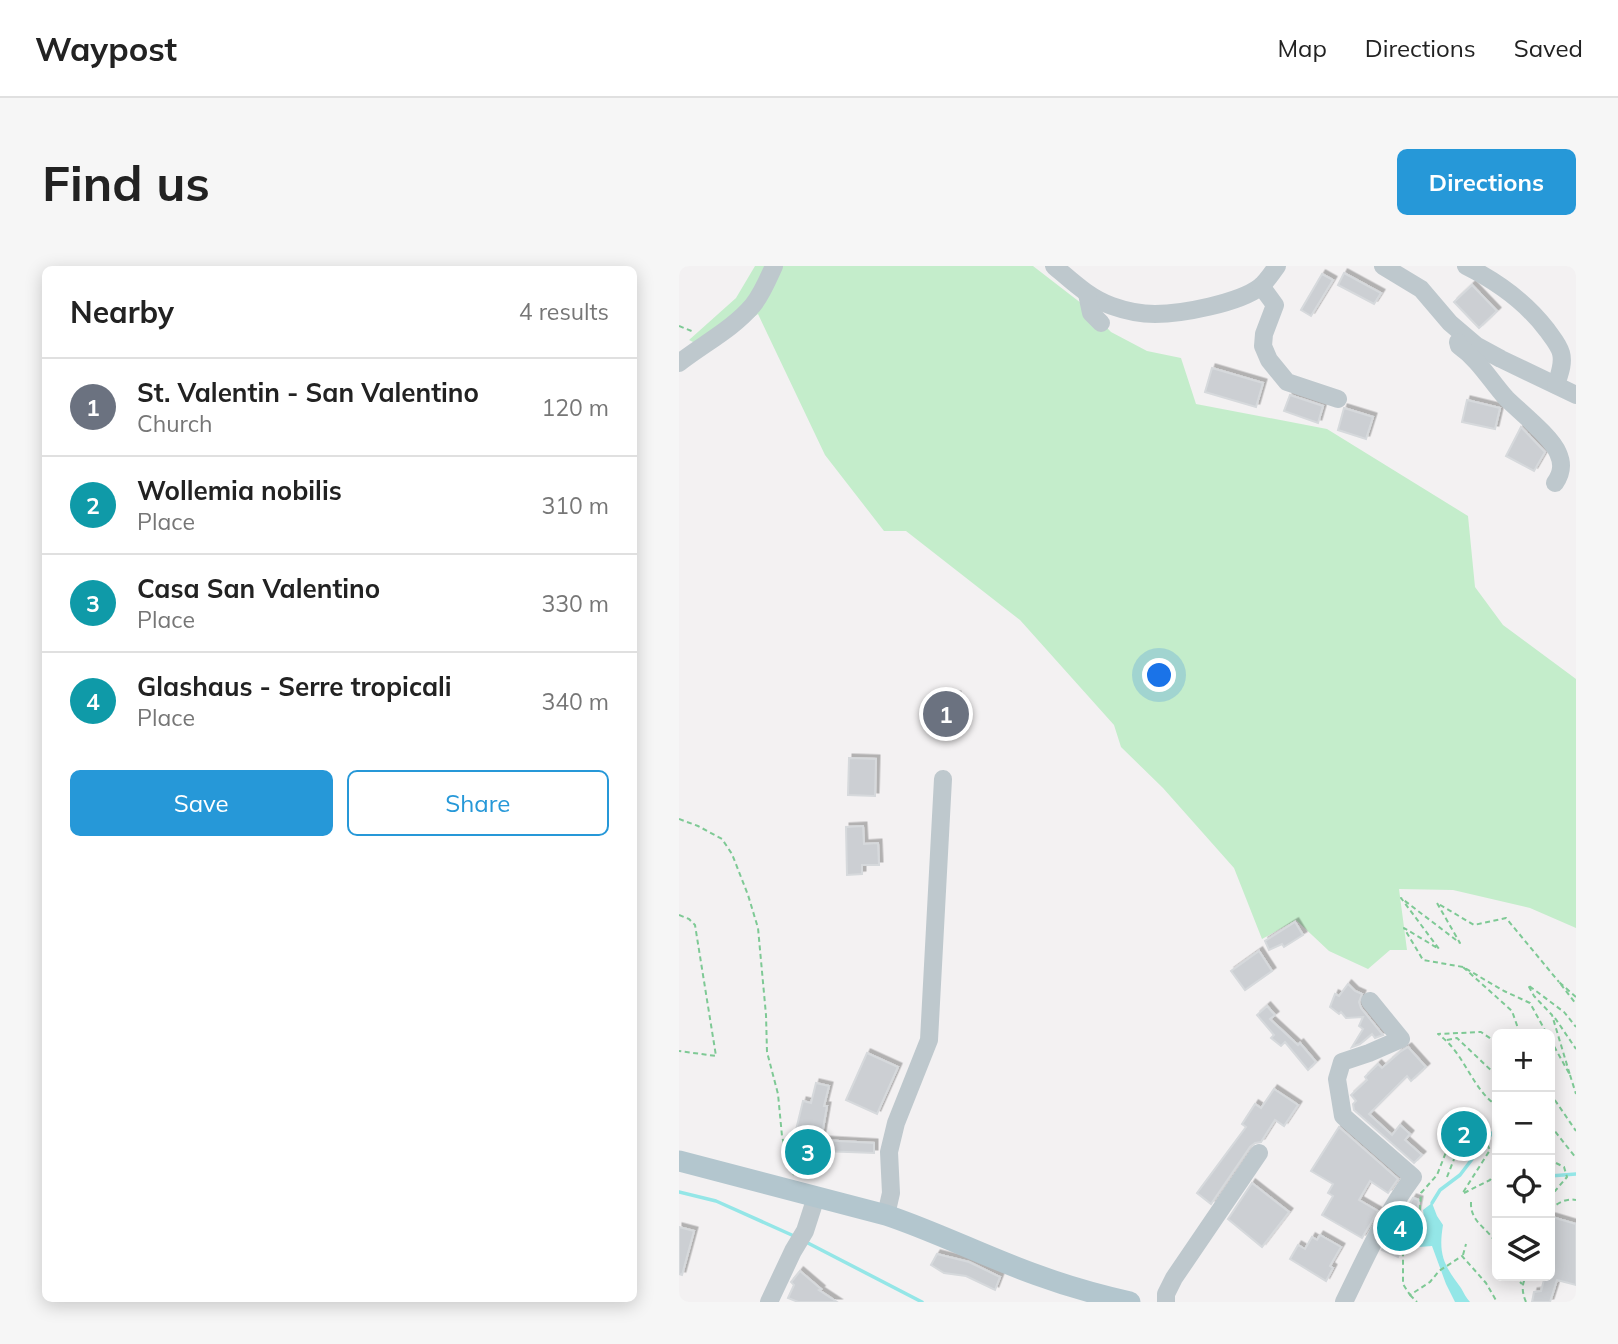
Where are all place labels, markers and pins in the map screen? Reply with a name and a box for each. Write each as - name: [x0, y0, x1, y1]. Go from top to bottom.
- pin: 1: [923, 688, 969, 740]
- pin: 2: [1441, 1108, 1487, 1160]
- pin: 3: [785, 1126, 831, 1178]
- pin: 4: [1377, 1202, 1423, 1254]

